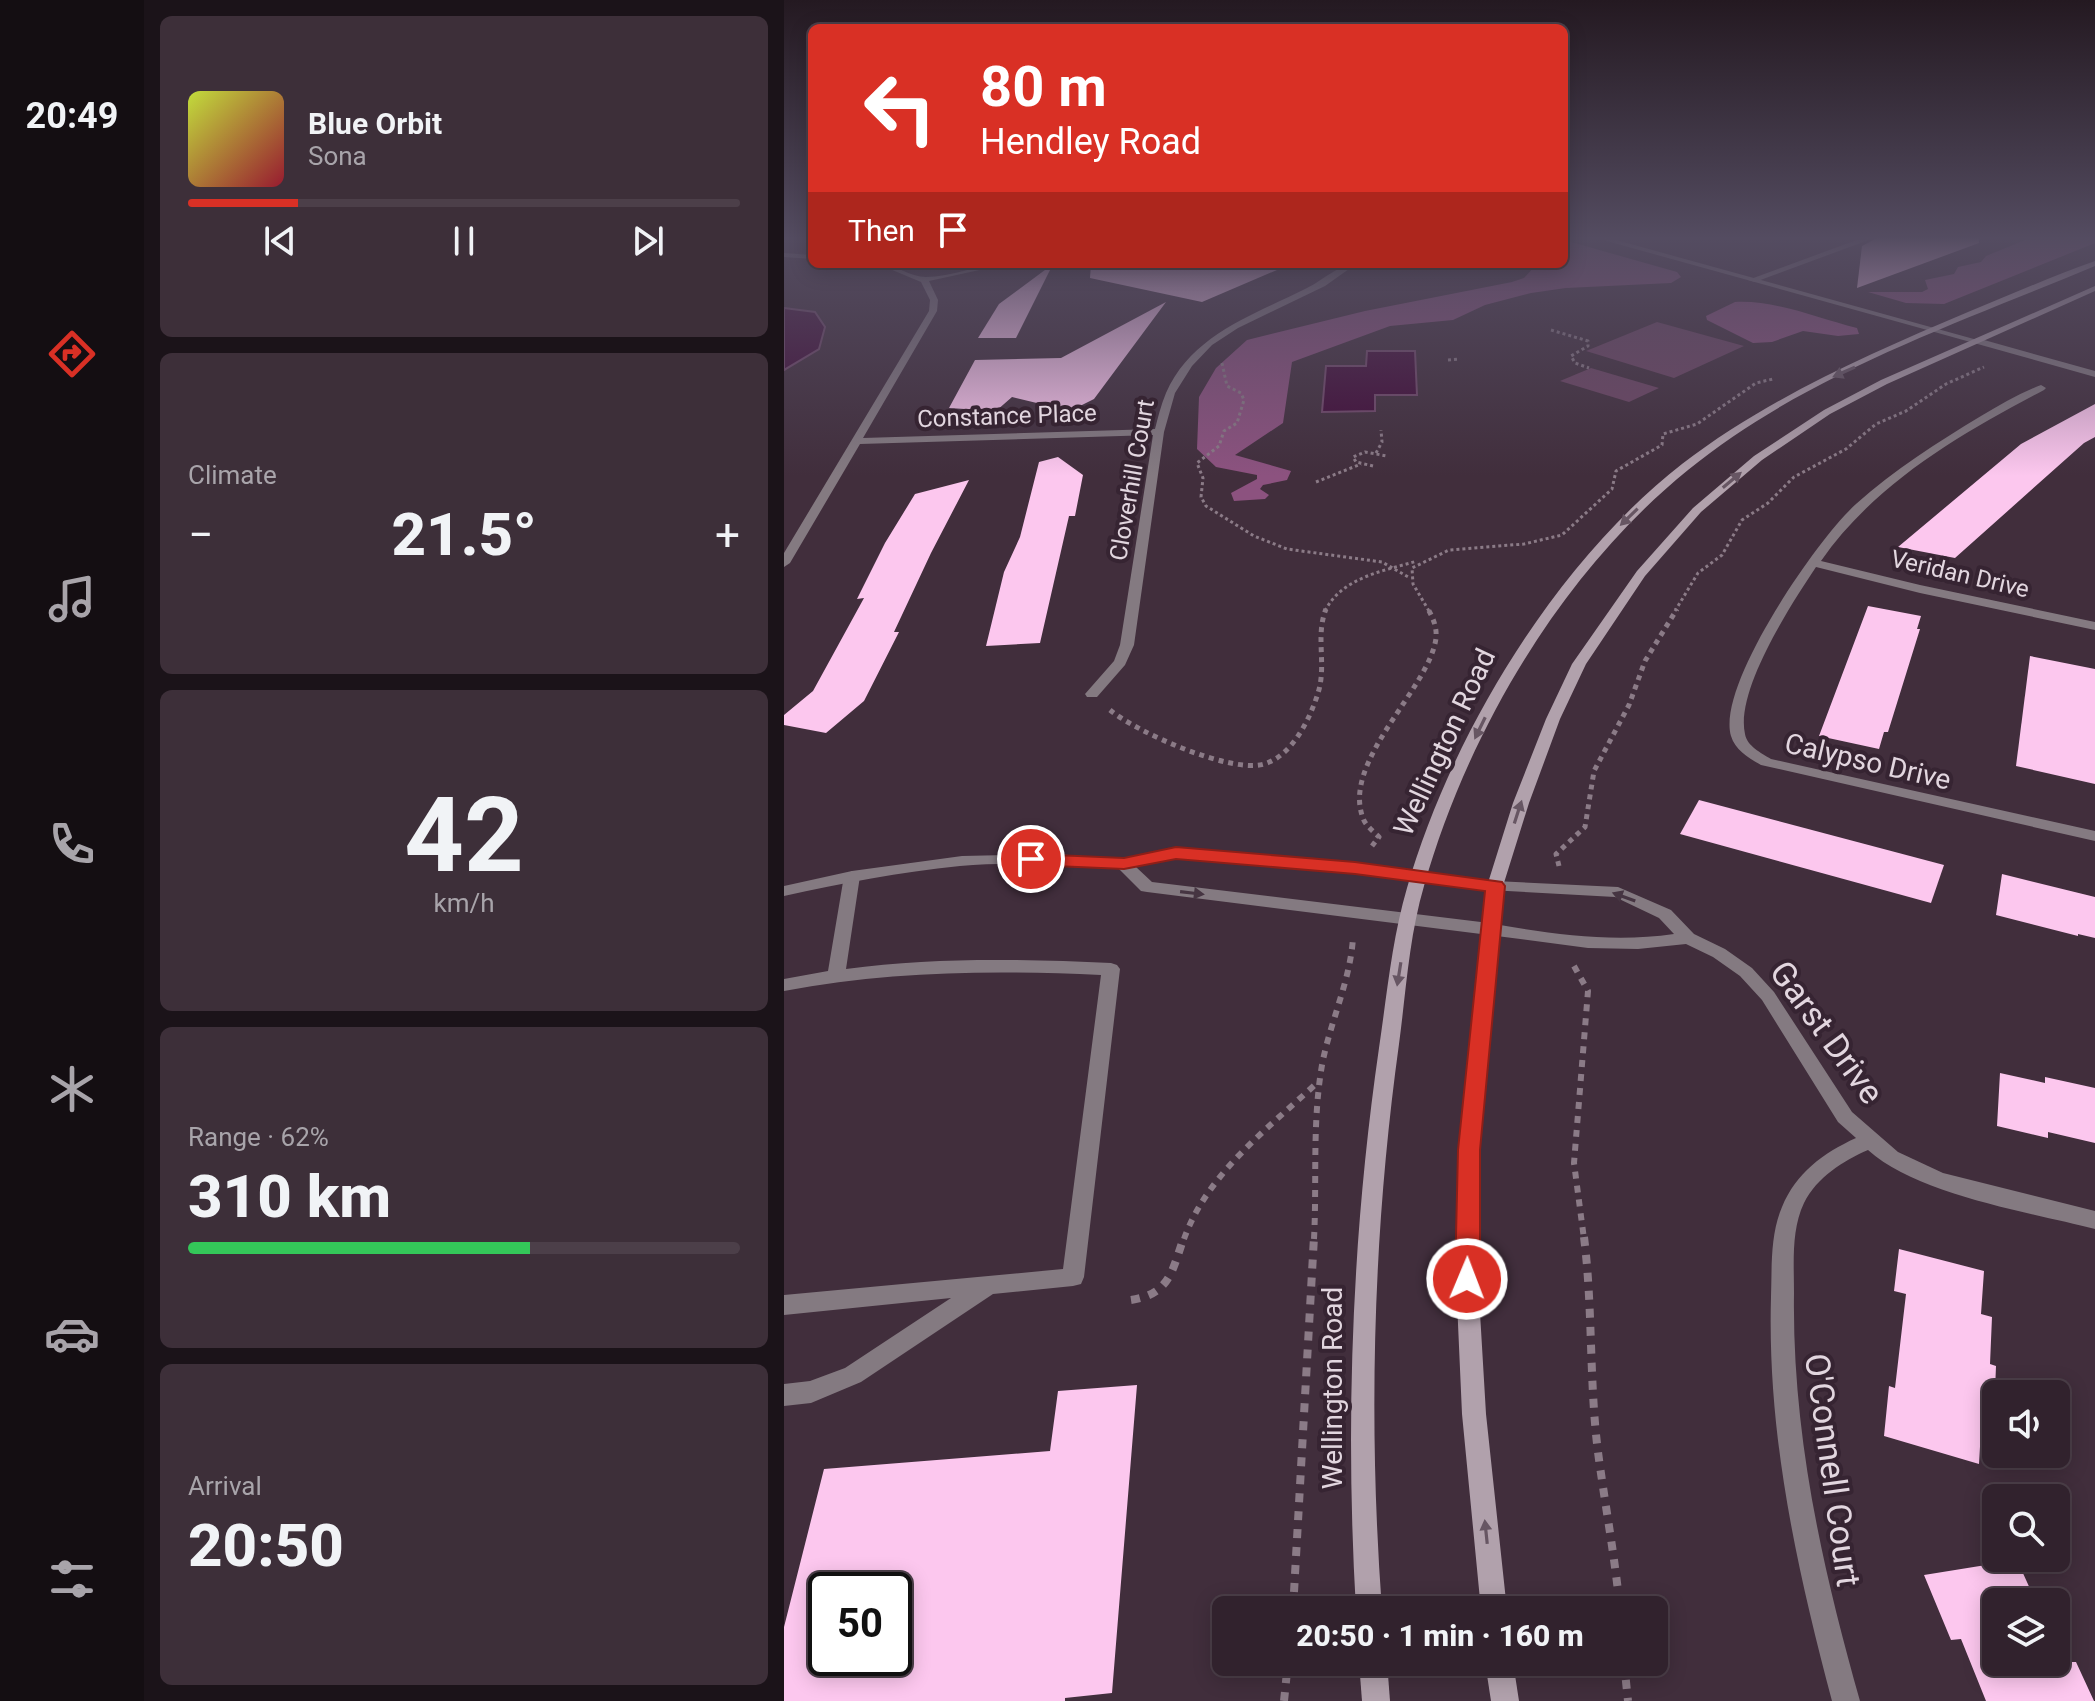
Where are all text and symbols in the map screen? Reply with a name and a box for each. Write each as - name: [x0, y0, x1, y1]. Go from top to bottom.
- text: 80 m: [980, 54, 1107, 120]
- icon: left: [848, 56, 952, 160]
- text: 20:49: [26, 95, 118, 137]
- text: Blue Orbit: [308, 106, 442, 141]
- text: Hendley Road: [980, 121, 1201, 163]
- text: Sona: [308, 141, 367, 171]
- icon: arrive: [931, 208, 975, 252]
- text: Then: [848, 213, 915, 248]
- icon: previous: [258, 219, 302, 263]
- icon: pause: [442, 219, 486, 263]
- icon: next: [626, 219, 670, 263]
- icon: directions: [44, 326, 100, 382]
- one-way arrow: [1832, 366, 1855, 379]
- street label: Cloverhill Court: [1104, 397, 1160, 563]
- street label: Constance Place: [917, 399, 1097, 433]
- text: Climate: [188, 460, 277, 490]
- one-way arrow: [1722, 472, 1742, 489]
- text: 21.5°: [392, 499, 537, 570]
- one-way arrow: [1620, 507, 1639, 526]
- text: −: [188, 509, 213, 561]
- text: +: [715, 509, 740, 561]
- street label: Veridan Drive: [1888, 544, 2032, 604]
- icon: music: [44, 571, 100, 627]
- street label: Wellington Road: [1387, 644, 1502, 841]
- one-way arrow: [1473, 716, 1487, 739]
- street label: Calypso Drive: [1782, 726, 1954, 797]
- text: 42: [404, 775, 524, 896]
- one-way arrow: [1512, 799, 1525, 823]
- icon: phone: [44, 816, 100, 872]
- pin: [997, 825, 1065, 893]
- icon: arrive: [1009, 837, 1053, 881]
- one-way arrow: [1179, 886, 1204, 899]
- text: km/h: [433, 888, 495, 918]
- one-way arrow: [1612, 890, 1636, 902]
- street label: Garst Drive: [1762, 953, 1892, 1111]
- one-way arrow: [1393, 961, 1405, 986]
- icon: climate: [44, 1061, 100, 1117]
- text: Range · 62%: [188, 1122, 329, 1152]
- text: 310 km: [188, 1161, 391, 1232]
- position arrow: [1425, 1237, 1509, 1321]
- street label: Wellington Road: [1316, 1287, 1349, 1489]
- icon: car: [44, 1306, 100, 1362]
- street label: O'Connell Court: [1797, 1351, 1869, 1589]
- map controls: [1982, 1380, 2070, 1676]
- button: sound: [1982, 1380, 2070, 1468]
- text: Arrival: [188, 1471, 262, 1501]
- button: search: [1982, 1484, 2070, 1572]
- text: 20:50: [188, 1510, 344, 1581]
- one-way arrow: [1479, 1519, 1492, 1544]
- icon: filters: [44, 1551, 100, 1607]
- speed limit sign: 50: [808, 1572, 912, 1676]
- button: layers: [1982, 1588, 2070, 1676]
- text: 20:50 · 1 min · 160 m: [1296, 1618, 1584, 1653]

